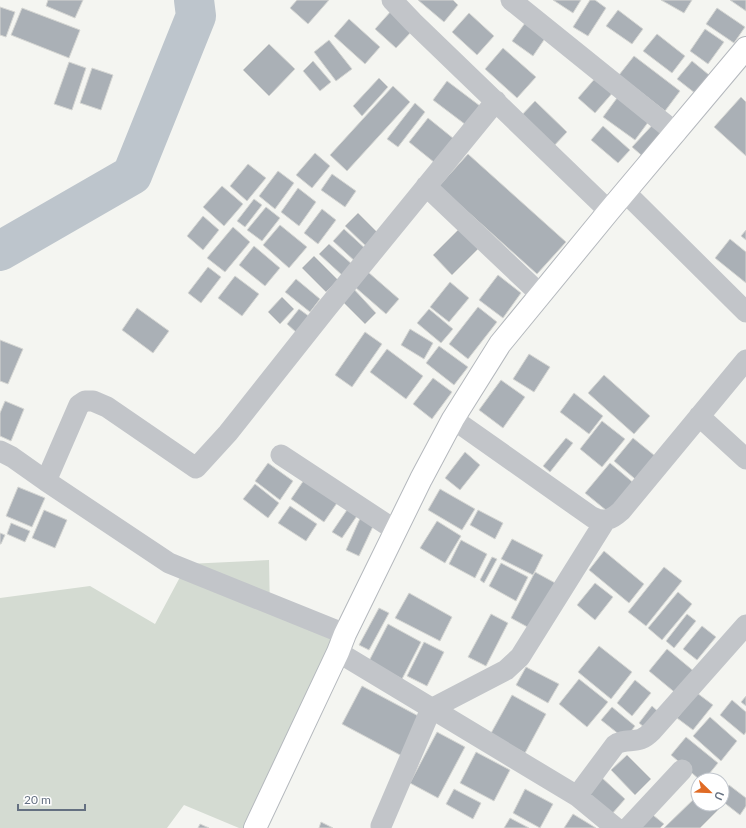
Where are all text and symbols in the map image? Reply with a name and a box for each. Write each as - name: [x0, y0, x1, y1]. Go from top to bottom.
- north arrow: [690, 772, 730, 812]
- scale bar: [18, 786, 85, 812]
- text: U: [712, 790, 727, 802]
- text: 20 m: [24, 792, 51, 807]

